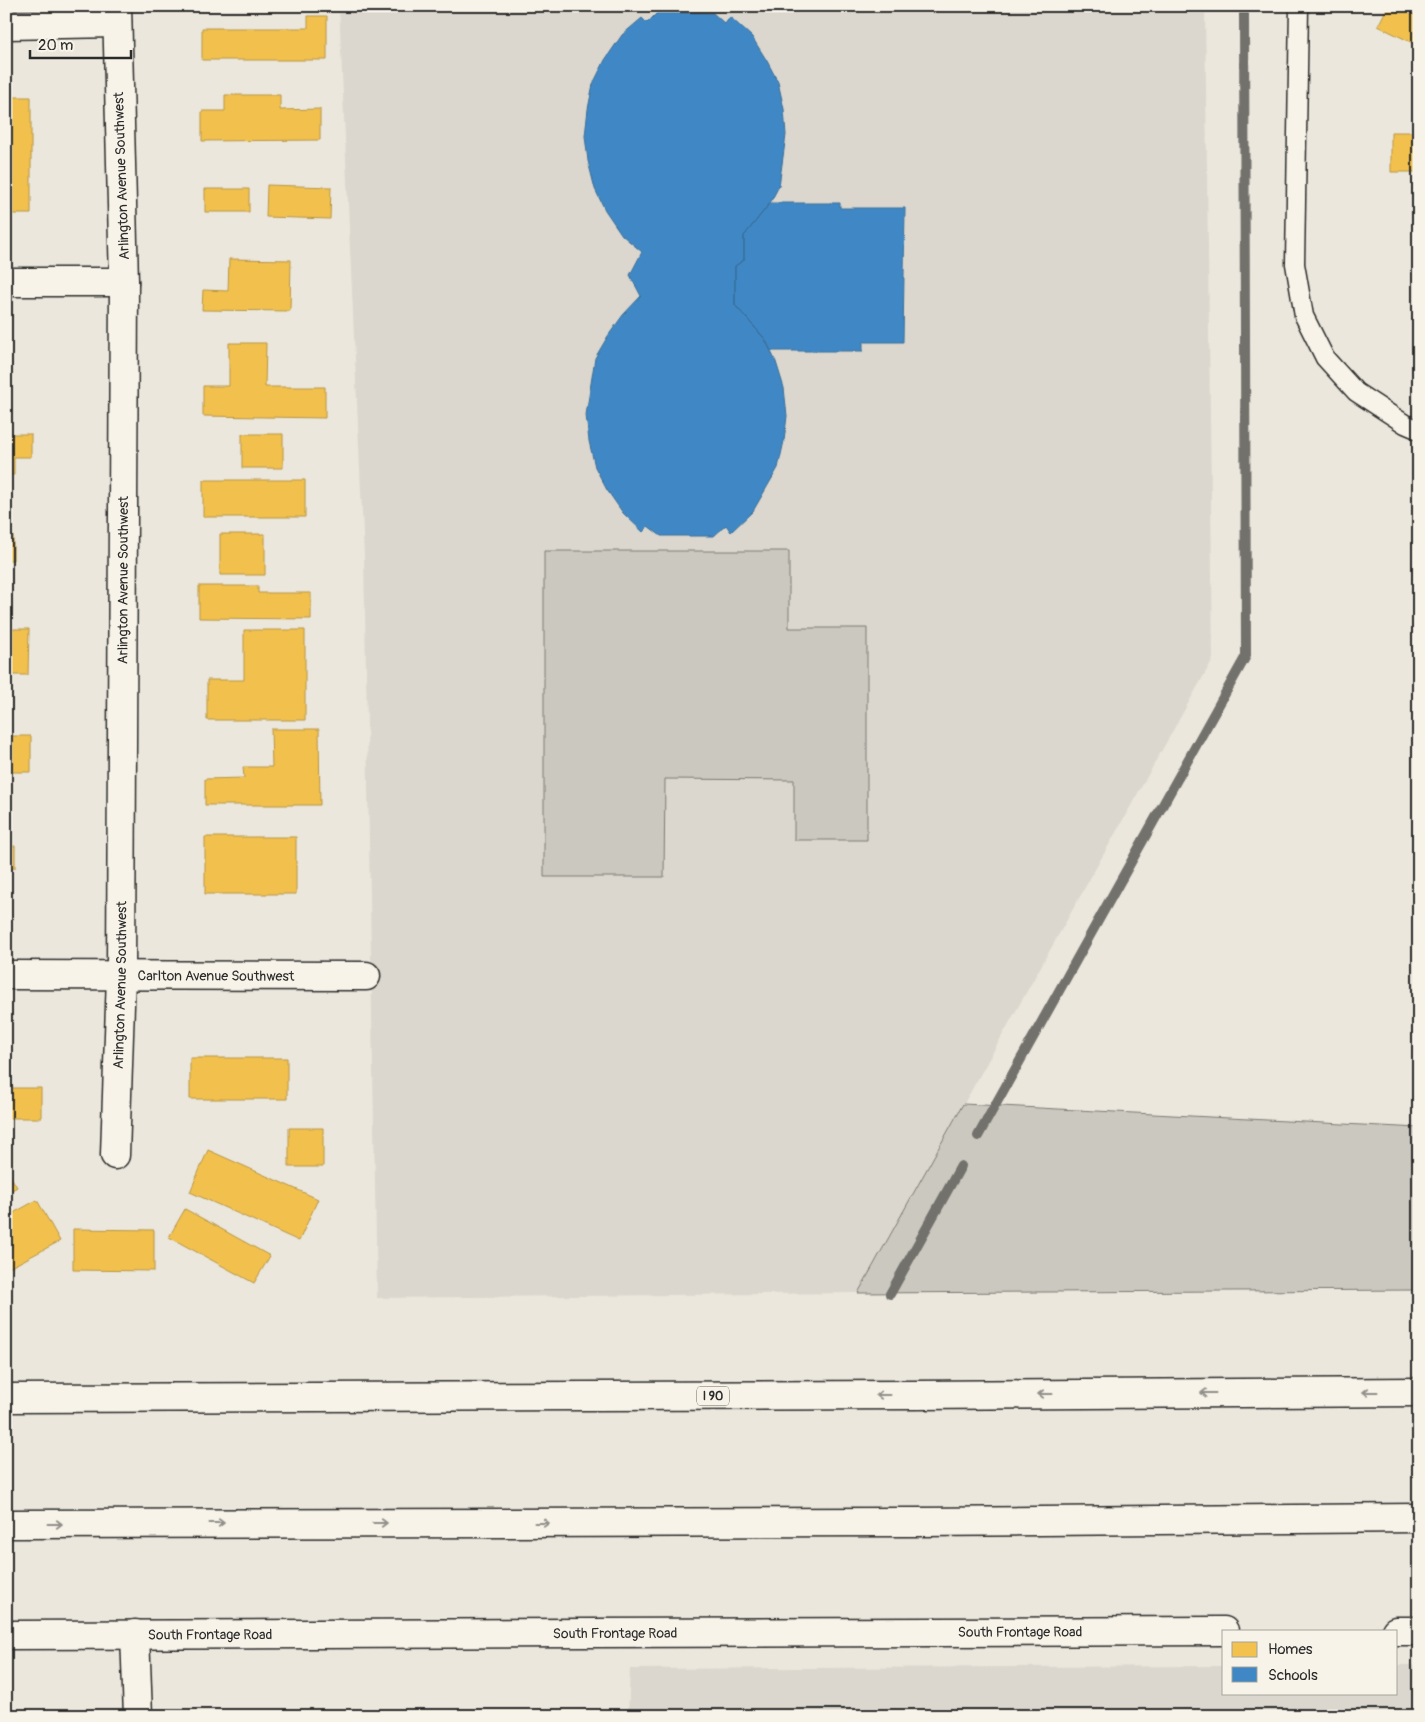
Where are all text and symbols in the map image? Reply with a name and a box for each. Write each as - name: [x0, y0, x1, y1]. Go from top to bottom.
- scale bar: [30, 28, 131, 60]
- text: 20 m: [38, 36, 73, 55]
- street label: Arlington Avenue Southwest: [110, 91, 133, 260]
- street label: Arlington Avenue Southwest: [114, 496, 132, 664]
- street label: Arlington Avenue Southwest: [110, 901, 130, 1069]
- street label: Carlton Avenue Southwest: [138, 967, 295, 985]
- road number: I 90: [697, 1386, 729, 1405]
- one-way arrow: [1362, 1387, 1378, 1397]
- one-way arrow: [1200, 1388, 1216, 1398]
- one-way arrow: [1037, 1389, 1054, 1399]
- one-way arrow: [875, 1391, 891, 1400]
- one-way arrow: [209, 1518, 225, 1528]
- one-way arrow: [372, 1518, 388, 1528]
- one-way arrow: [534, 1518, 550, 1528]
- one-way arrow: [46, 1519, 63, 1529]
- street label: South Frontage Road: [958, 1623, 1082, 1641]
- street label: South Frontage Road: [553, 1625, 677, 1642]
- street label: South Frontage Road: [148, 1626, 272, 1644]
- legend: [1222, 1630, 1398, 1694]
- text: Homes: [1268, 1640, 1313, 1659]
- text: Schools: [1268, 1666, 1318, 1685]

